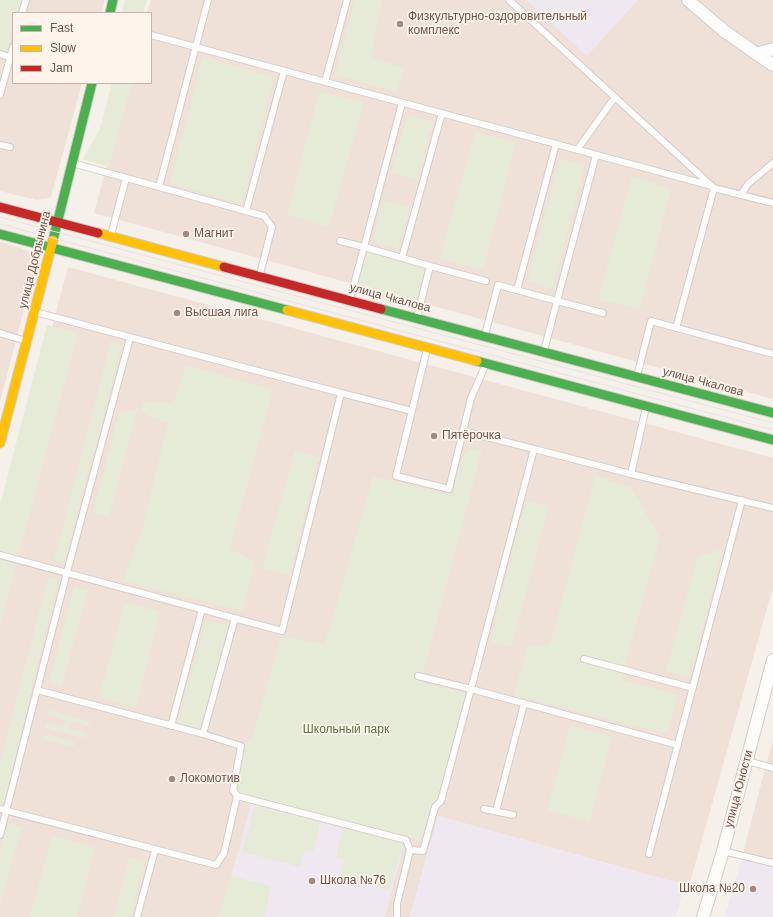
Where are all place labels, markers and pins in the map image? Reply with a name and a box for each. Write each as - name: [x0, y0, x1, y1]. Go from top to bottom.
- place label: Физкультурно-оздоровительный комплекс: [408, 10, 587, 38]
- marker: Физкультурно-оздоровительный комплекс: [395, 19, 405, 29]
- place label: Магнит: [194, 227, 234, 241]
- marker: Магнит: [181, 229, 191, 239]
- place label: Высшая лига: [185, 306, 258, 320]
- marker: Высшая лига: [172, 308, 182, 318]
- place label: Пятёрочка: [442, 429, 501, 443]
- marker: Пятёрочка: [429, 431, 439, 441]
- place label: Локомотив: [180, 772, 240, 786]
- marker: Локомотив: [167, 774, 177, 784]
- place label: Школа №76: [320, 874, 386, 888]
- marker: Школа №76: [307, 876, 317, 886]
- place label: Школа №20: [679, 882, 745, 896]
- marker: Школа №20: [748, 884, 758, 894]

